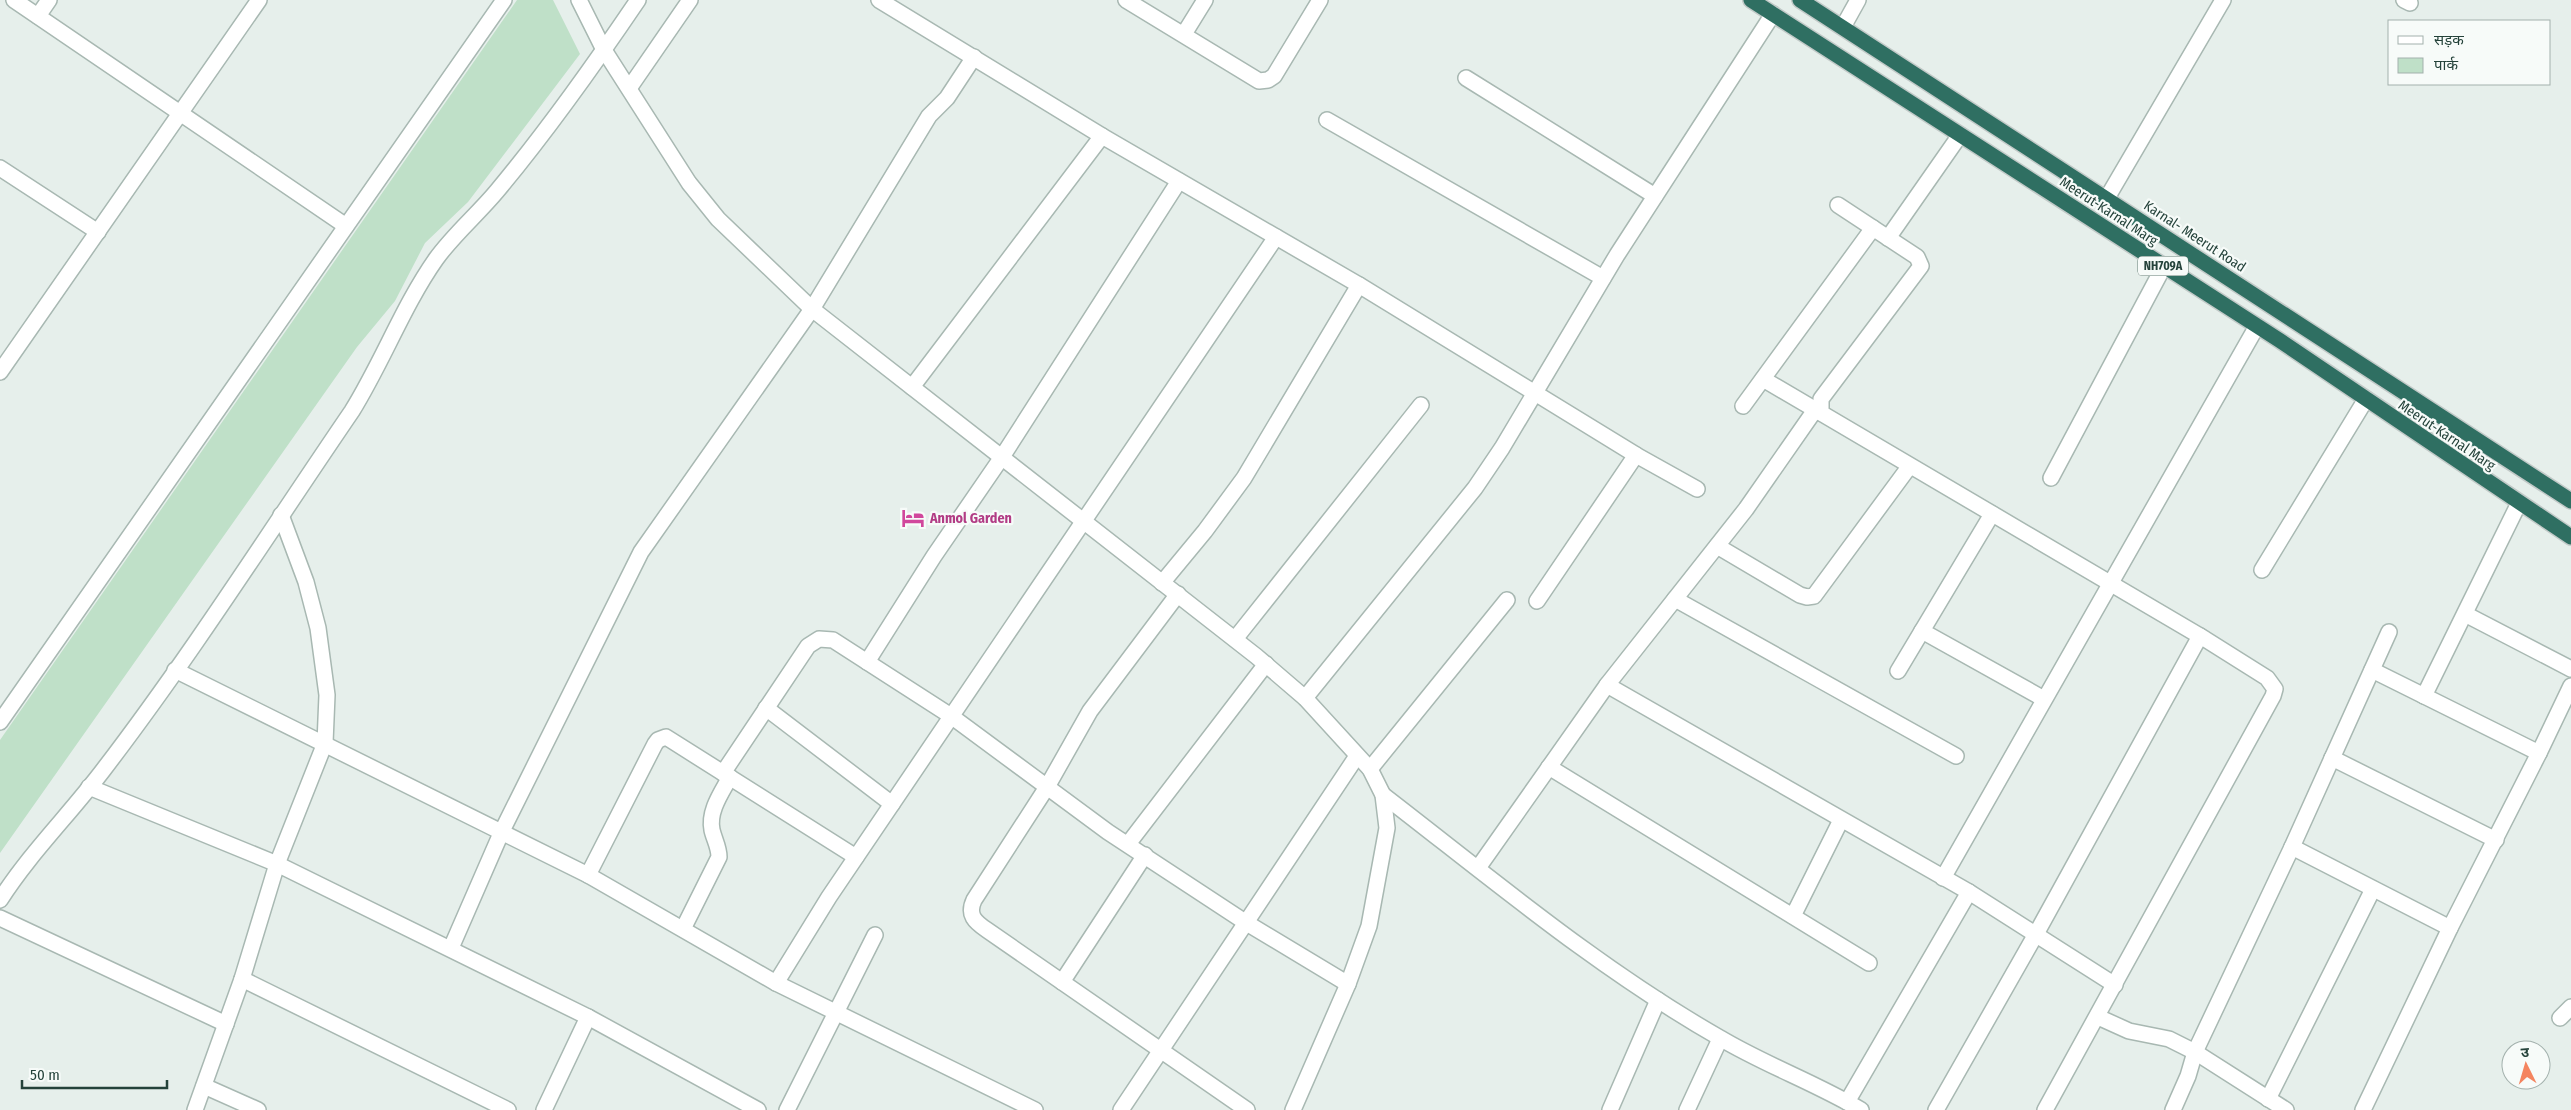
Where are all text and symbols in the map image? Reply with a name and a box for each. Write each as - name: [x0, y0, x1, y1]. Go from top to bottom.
- legend: [2388, 20, 2551, 85]
- text: सड़क: [2434, 31, 2464, 49]
- text: पार्क: [2434, 56, 2458, 74]
- street label: Meerut-Karnal Marg: [2057, 173, 2161, 250]
- street label: Karnal- Meerut Road: [2141, 197, 2249, 276]
- road number: NH709A: [2138, 256, 2188, 276]
- street label: Meerut-Karnal Marg: [2395, 397, 2499, 474]
- hotel icon: Anmol Garden: [900, 505, 926, 531]
- place label: Anmol Garden: [929, 510, 1012, 527]
- north arrow: [2501, 1040, 2551, 1090]
- text: उ: [2520, 1044, 2531, 1061]
- scale bar: [22, 1058, 168, 1090]
- text: 50 m: [30, 1066, 60, 1084]

